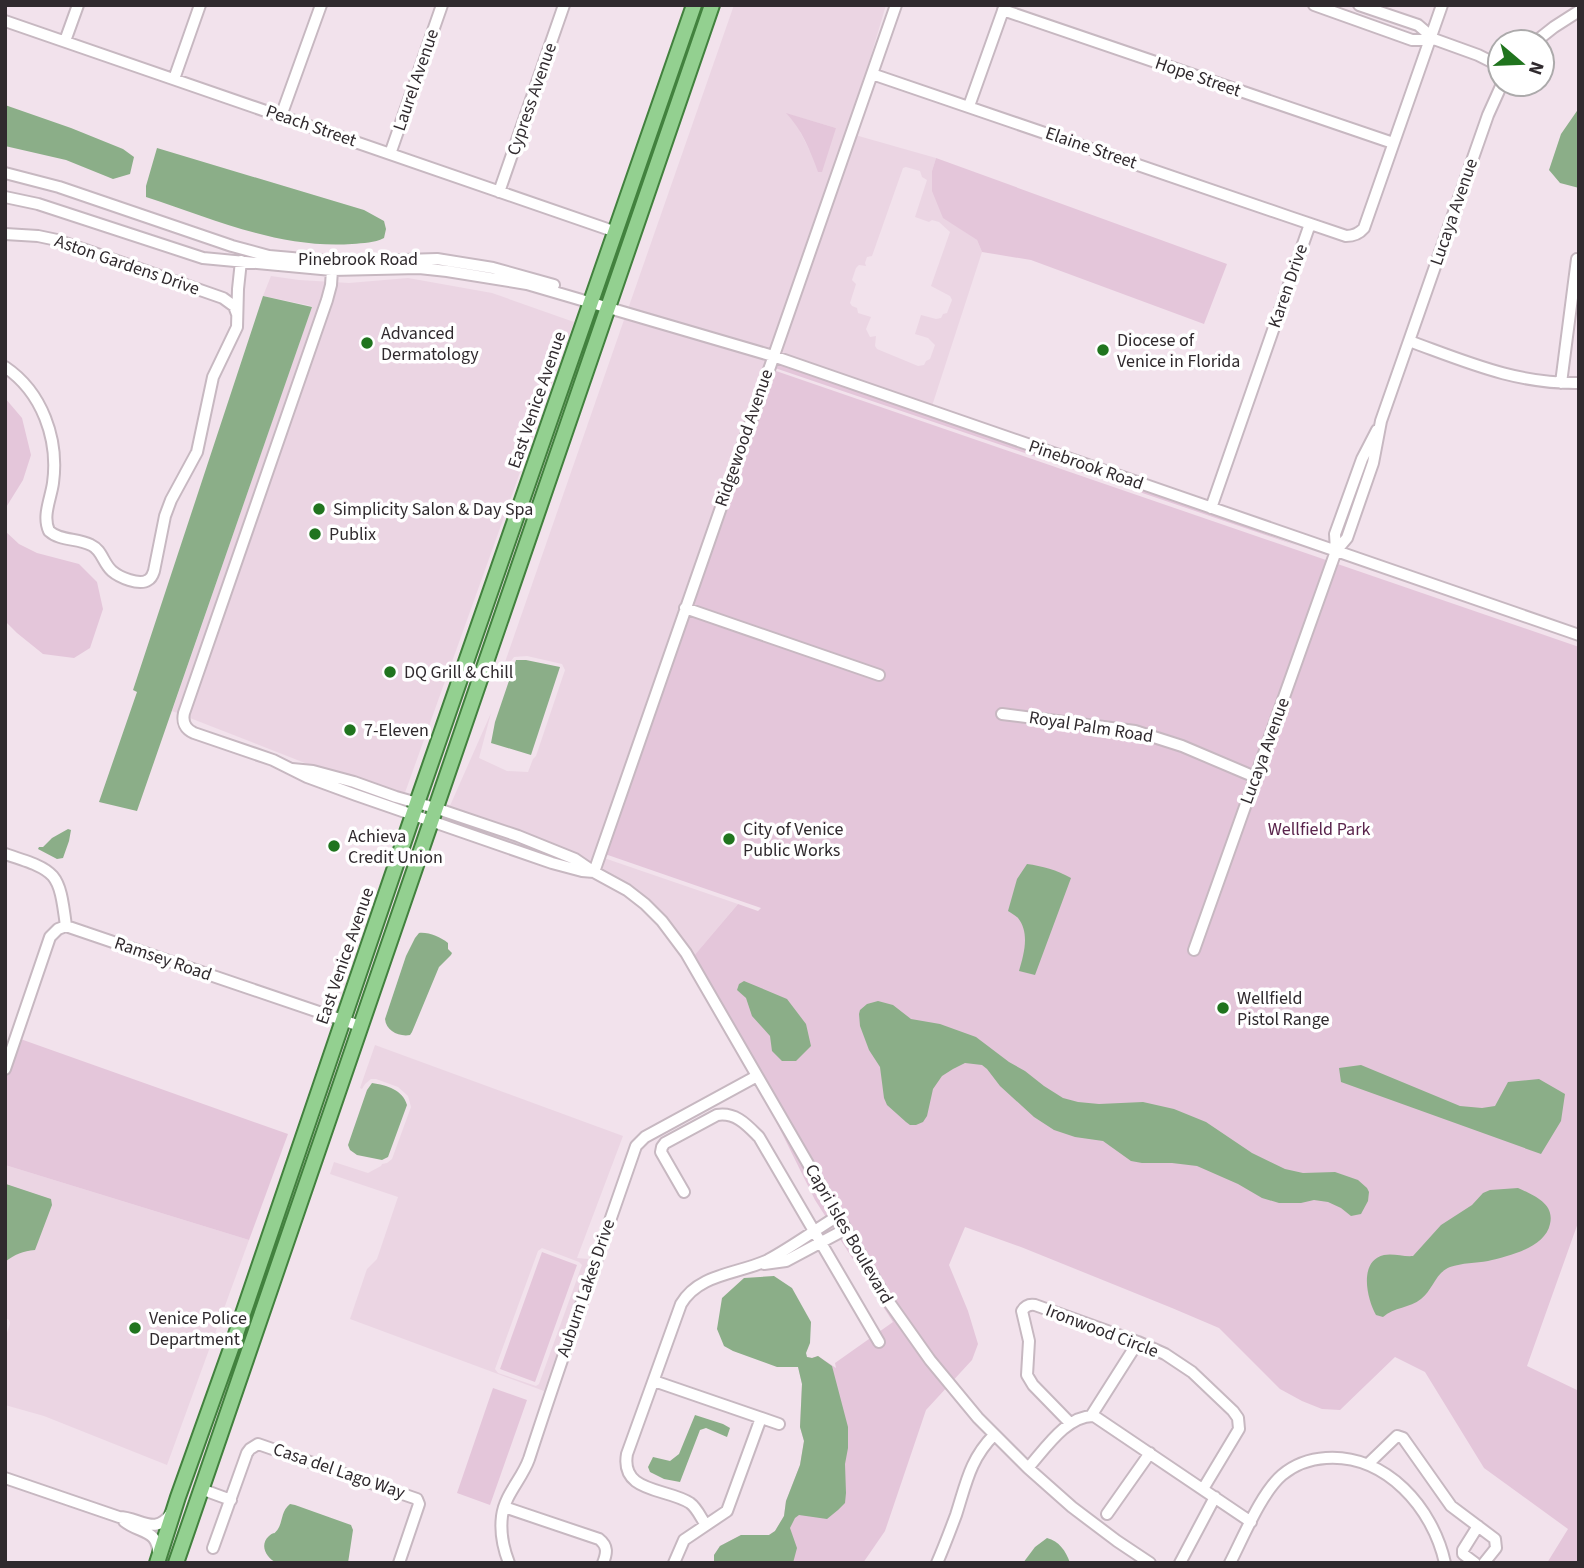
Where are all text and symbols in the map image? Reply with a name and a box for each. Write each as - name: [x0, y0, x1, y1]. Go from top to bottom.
- street label: Laurel Avenue: [387, 26, 445, 134]
- north arrow: [1486, 28, 1556, 98]
- street label: Cypress Avenue: [501, 39, 563, 159]
- street label: Hope Street: [1152, 51, 1244, 103]
- text: N: [1521, 58, 1550, 78]
- street label: Peach Street: [262, 99, 360, 153]
- street label: Elaine Street: [1042, 121, 1140, 175]
- street label: Lucaya Avenue: [1424, 155, 1484, 269]
- street label: Aston Gardens Drive: [51, 229, 203, 302]
- street label: Karen Drive: [1262, 241, 1314, 331]
- street label: Pinebrook Road: [298, 247, 418, 272]
- place label: Advanced Dermatology: [381, 321, 479, 367]
- street label: East Venice Avenue: [502, 328, 572, 472]
- place label: Diocese of Venice in Florida: [1117, 328, 1240, 374]
- marker: Advanced Dermatology: [359, 335, 375, 351]
- marker: Diocese of Venice in Florida: [1095, 342, 1111, 358]
- street label: Ridgewood Avenue: [709, 366, 779, 510]
- street label: Pinebrook Road: [1025, 434, 1147, 496]
- place label: Simplicity Salon & Day Spa: [333, 497, 533, 522]
- marker: Simplicity Salon & Day Spa: [311, 501, 327, 517]
- place label: Publix: [329, 522, 376, 547]
- marker: Publix: [307, 526, 323, 542]
- place label: DQ Grill & Chill: [404, 660, 513, 685]
- marker: DQ Grill & Chill: [382, 664, 398, 680]
- street label: Lucaya Avenue: [1234, 694, 1296, 808]
- street label: Royal Palm Road: [1027, 705, 1155, 749]
- place label: 7-Eleven: [364, 718, 429, 743]
- marker: 7-Eleven: [342, 722, 358, 738]
- place label: City of Venice Public Works: [743, 817, 843, 863]
- park label: Wellfield Park: [1268, 817, 1370, 842]
- place label: Achieva Credit Union: [348, 824, 443, 870]
- marker: City of Venice Public Works: [721, 831, 737, 847]
- marker: Achieva Credit Union: [326, 838, 342, 854]
- street label: East Venice Avenue: [310, 884, 380, 1028]
- street label: Ramsey Road: [111, 931, 215, 987]
- place label: Wellfield Pistol Range: [1237, 986, 1330, 1032]
- marker: Wellfield Pistol Range: [1215, 1000, 1231, 1016]
- street label: Capri Isles Boulevard: [799, 1160, 899, 1308]
- street label: Auburn Lakes Drive: [551, 1216, 621, 1360]
- street label: Ironwood Circle: [1042, 1298, 1162, 1364]
- place label: Venice Police Department: [149, 1306, 247, 1352]
- marker: Venice Police Department: [127, 1320, 143, 1336]
- street label: Casa del Lago Way: [270, 1437, 409, 1505]

